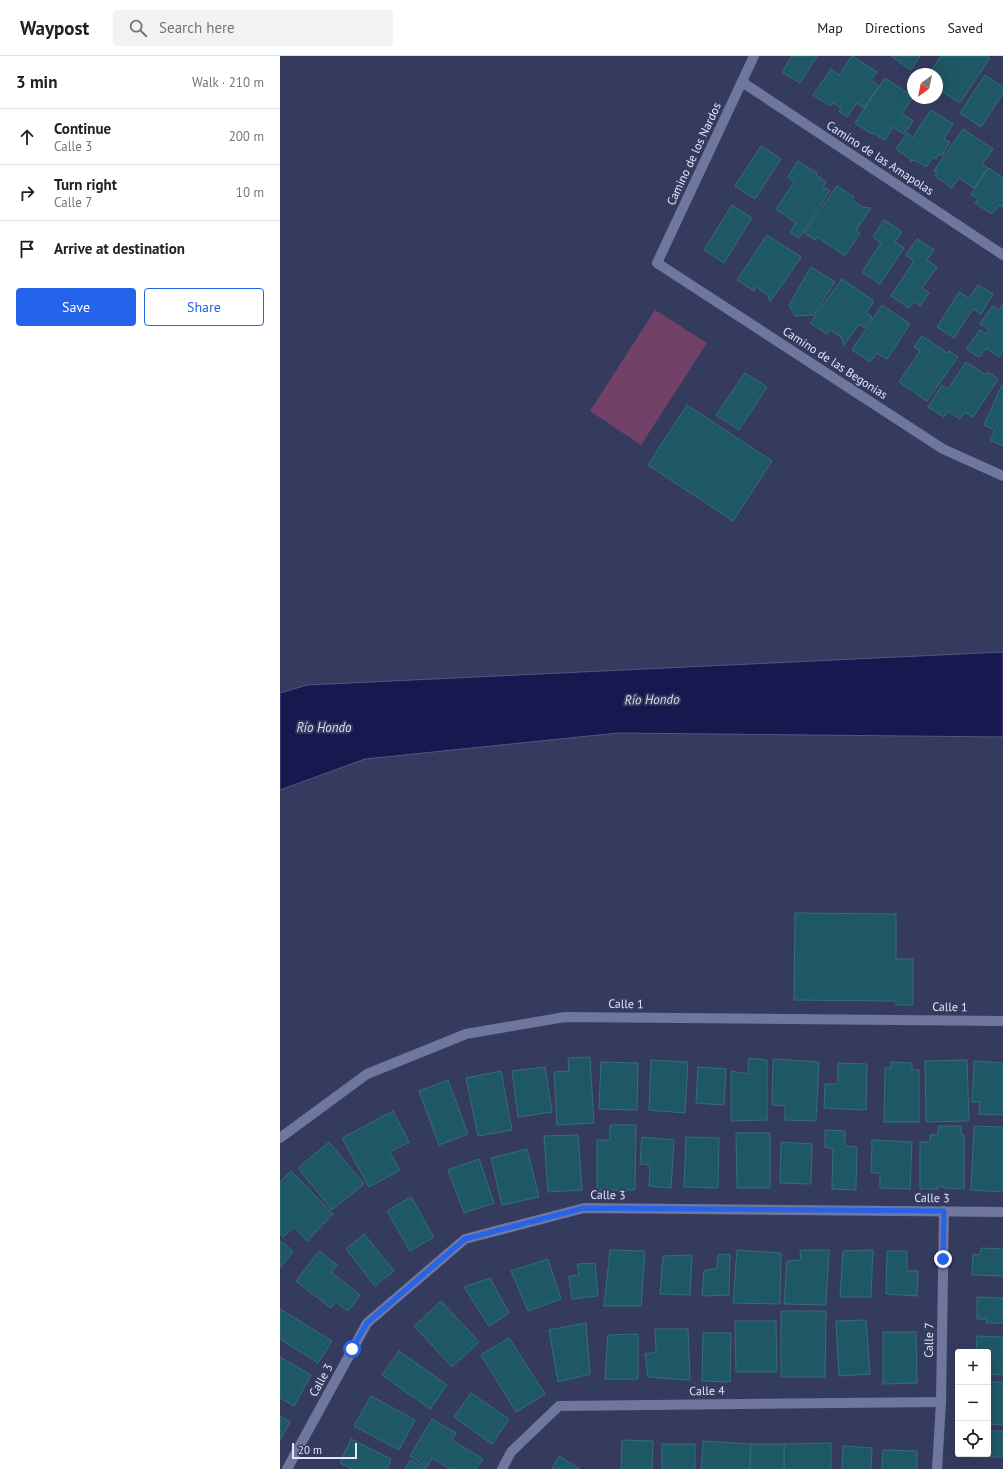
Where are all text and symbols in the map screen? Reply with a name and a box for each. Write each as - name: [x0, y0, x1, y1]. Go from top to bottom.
- search box: [113, 10, 393, 46]
- text: Waypost: [20, 16, 89, 40]
- icon: search: [127, 17, 149, 39]
- text: Search here: [159, 18, 235, 37]
- text: Map: [817, 19, 843, 37]
- text: Directions: [865, 19, 925, 37]
- text: Saved: [947, 19, 983, 37]
- north arrow: [907, 68, 943, 104]
- text: 3 min: [16, 71, 57, 93]
- text: Walk · 210 m: [192, 74, 264, 91]
- street label: Camino de los Nardos: [663, 100, 724, 208]
- street label: Camino de las Amapolas: [824, 117, 937, 198]
- text: Continue: [54, 119, 111, 138]
- icon: ahead: [16, 126, 38, 148]
- text: 200 m: [229, 128, 264, 145]
- text: Calle 3: [54, 138, 92, 155]
- text: Turn right: [54, 175, 117, 194]
- icon: right: [16, 182, 38, 204]
- text: 10 m: [236, 184, 264, 201]
- text: Calle 7: [54, 194, 92, 211]
- icon: arrive: [16, 238, 38, 260]
- text: Arrive at destination: [54, 239, 185, 258]
- button: Save: [16, 288, 136, 326]
- button: Share: [144, 288, 264, 326]
- street label: Camino de las Begonias: [780, 323, 890, 402]
- water label: Río Hondo: [624, 691, 680, 708]
- water label: Río Hondo: [296, 719, 352, 736]
- street label: Calle 1: [608, 996, 644, 1011]
- street label: Calle 1: [932, 999, 968, 1014]
- street label: Calle 3: [590, 1187, 626, 1202]
- street label: Calle 3: [914, 1190, 950, 1205]
- route end: [934, 1250, 952, 1268]
- street label: Calle 7: [921, 1322, 936, 1358]
- route start: [343, 1340, 361, 1358]
- map controls: [955, 1349, 991, 1457]
- button: +: [955, 1349, 991, 1385]
- street label: Calle 3: [305, 1361, 336, 1399]
- street label: Calle 4: [689, 1383, 725, 1398]
- button: −: [955, 1385, 991, 1421]
- button: locate: [955, 1421, 991, 1457]
- scale bar: [292, 1441, 357, 1460]
- text: 20 m: [298, 1443, 322, 1457]

